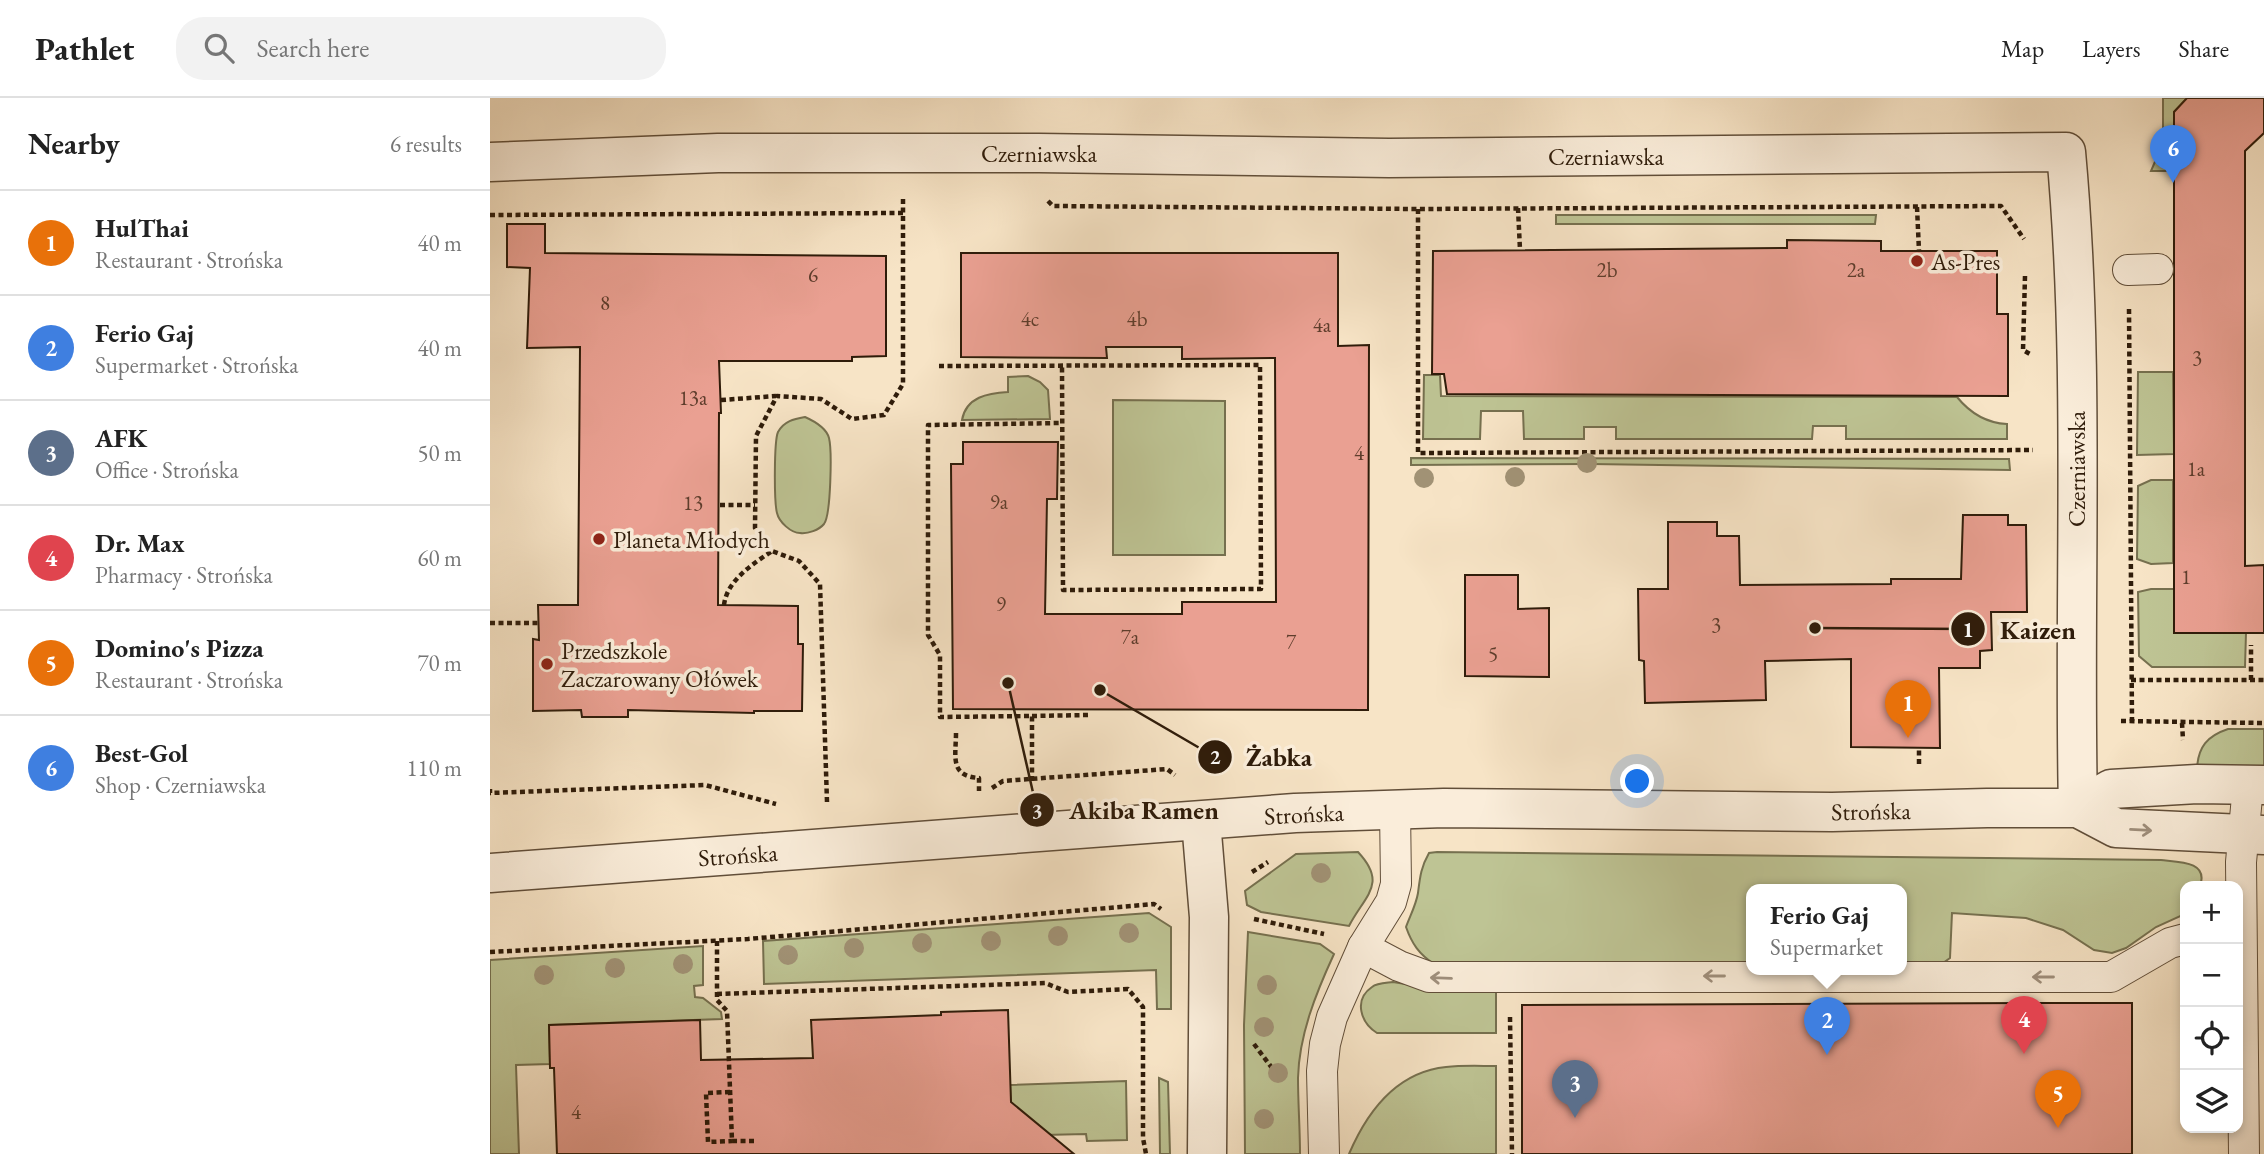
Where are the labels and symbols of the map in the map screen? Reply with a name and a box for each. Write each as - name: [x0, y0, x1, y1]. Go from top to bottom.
- pin: 6: [2150, 125, 2196, 183]
- street label: Czerniawska: [981, 138, 1097, 169]
- street label: Czerniawska: [1548, 141, 1664, 172]
- place label: As-Pres: [1930, 246, 2000, 277]
- marker: As-Pres: [1909, 253, 1925, 269]
- house number: 2b: [1597, 256, 1618, 283]
- house number: 2a: [1847, 256, 1866, 283]
- house number: 6: [808, 261, 818, 288]
- house number: 8: [600, 289, 610, 316]
- house number: 4c: [1021, 305, 1039, 332]
- house number: 4b: [1127, 305, 1148, 332]
- house number: 4a: [1313, 311, 1332, 338]
- house number: 3: [2192, 344, 2202, 371]
- house number: 13a: [679, 384, 708, 411]
- street label: Czerniawska: [2061, 411, 2092, 527]
- house number: 4: [1354, 439, 1365, 466]
- house number: 1a: [2187, 455, 2206, 482]
- house number: 9a: [990, 488, 1009, 515]
- house number: 13: [683, 489, 703, 516]
- place label: Planeta Młodych: [613, 524, 770, 555]
- marker: Planeta Młodych: [591, 531, 607, 547]
- house number: 1: [2181, 563, 2191, 590]
- house number: 9: [996, 590, 1006, 617]
- callout: Kaizen: [1951, 606, 2090, 653]
- house number: 3: [1711, 611, 1721, 638]
- text: Kaizen: [2000, 613, 2076, 647]
- text: 1: [1962, 616, 1974, 643]
- house number: 7a: [1121, 623, 1140, 650]
- house number: 7: [1286, 628, 1297, 655]
- place label: Przedszkole Zaczarowany Ołówek: [561, 635, 759, 694]
- house number: 5: [1488, 640, 1498, 667]
- marker: Przedszkole Zaczarowany Ołówek: [539, 656, 555, 672]
- pin: 1: [1885, 680, 1931, 738]
- callout: Żabka: [1197, 733, 1326, 780]
- text: Żabka: [1246, 740, 1313, 774]
- text: 2: [1209, 743, 1221, 770]
- your location: [1620, 764, 1654, 798]
- callout: Akiba Ramen: [1020, 787, 1233, 834]
- text: Akiba Ramen: [1068, 793, 1219, 827]
- street label: Strońska: [1831, 795, 1912, 827]
- street label: Strońska: [1263, 796, 1345, 832]
- text: 3: [1031, 797, 1043, 824]
- one-way arrow: [2129, 824, 2152, 837]
- street label: Strońska: [697, 837, 779, 873]
- one-way arrow: [1702, 969, 1725, 983]
- one-way arrow: [2032, 970, 2055, 984]
- one-way arrow: [1430, 971, 1453, 984]
- pin: 4: [2001, 996, 2047, 1054]
- pin: 2: [1804, 997, 1850, 1055]
- pin: 3: [1552, 1060, 1598, 1118]
- pin: 5: [2035, 1070, 2081, 1128]
- house number: 4: [571, 1098, 582, 1125]

